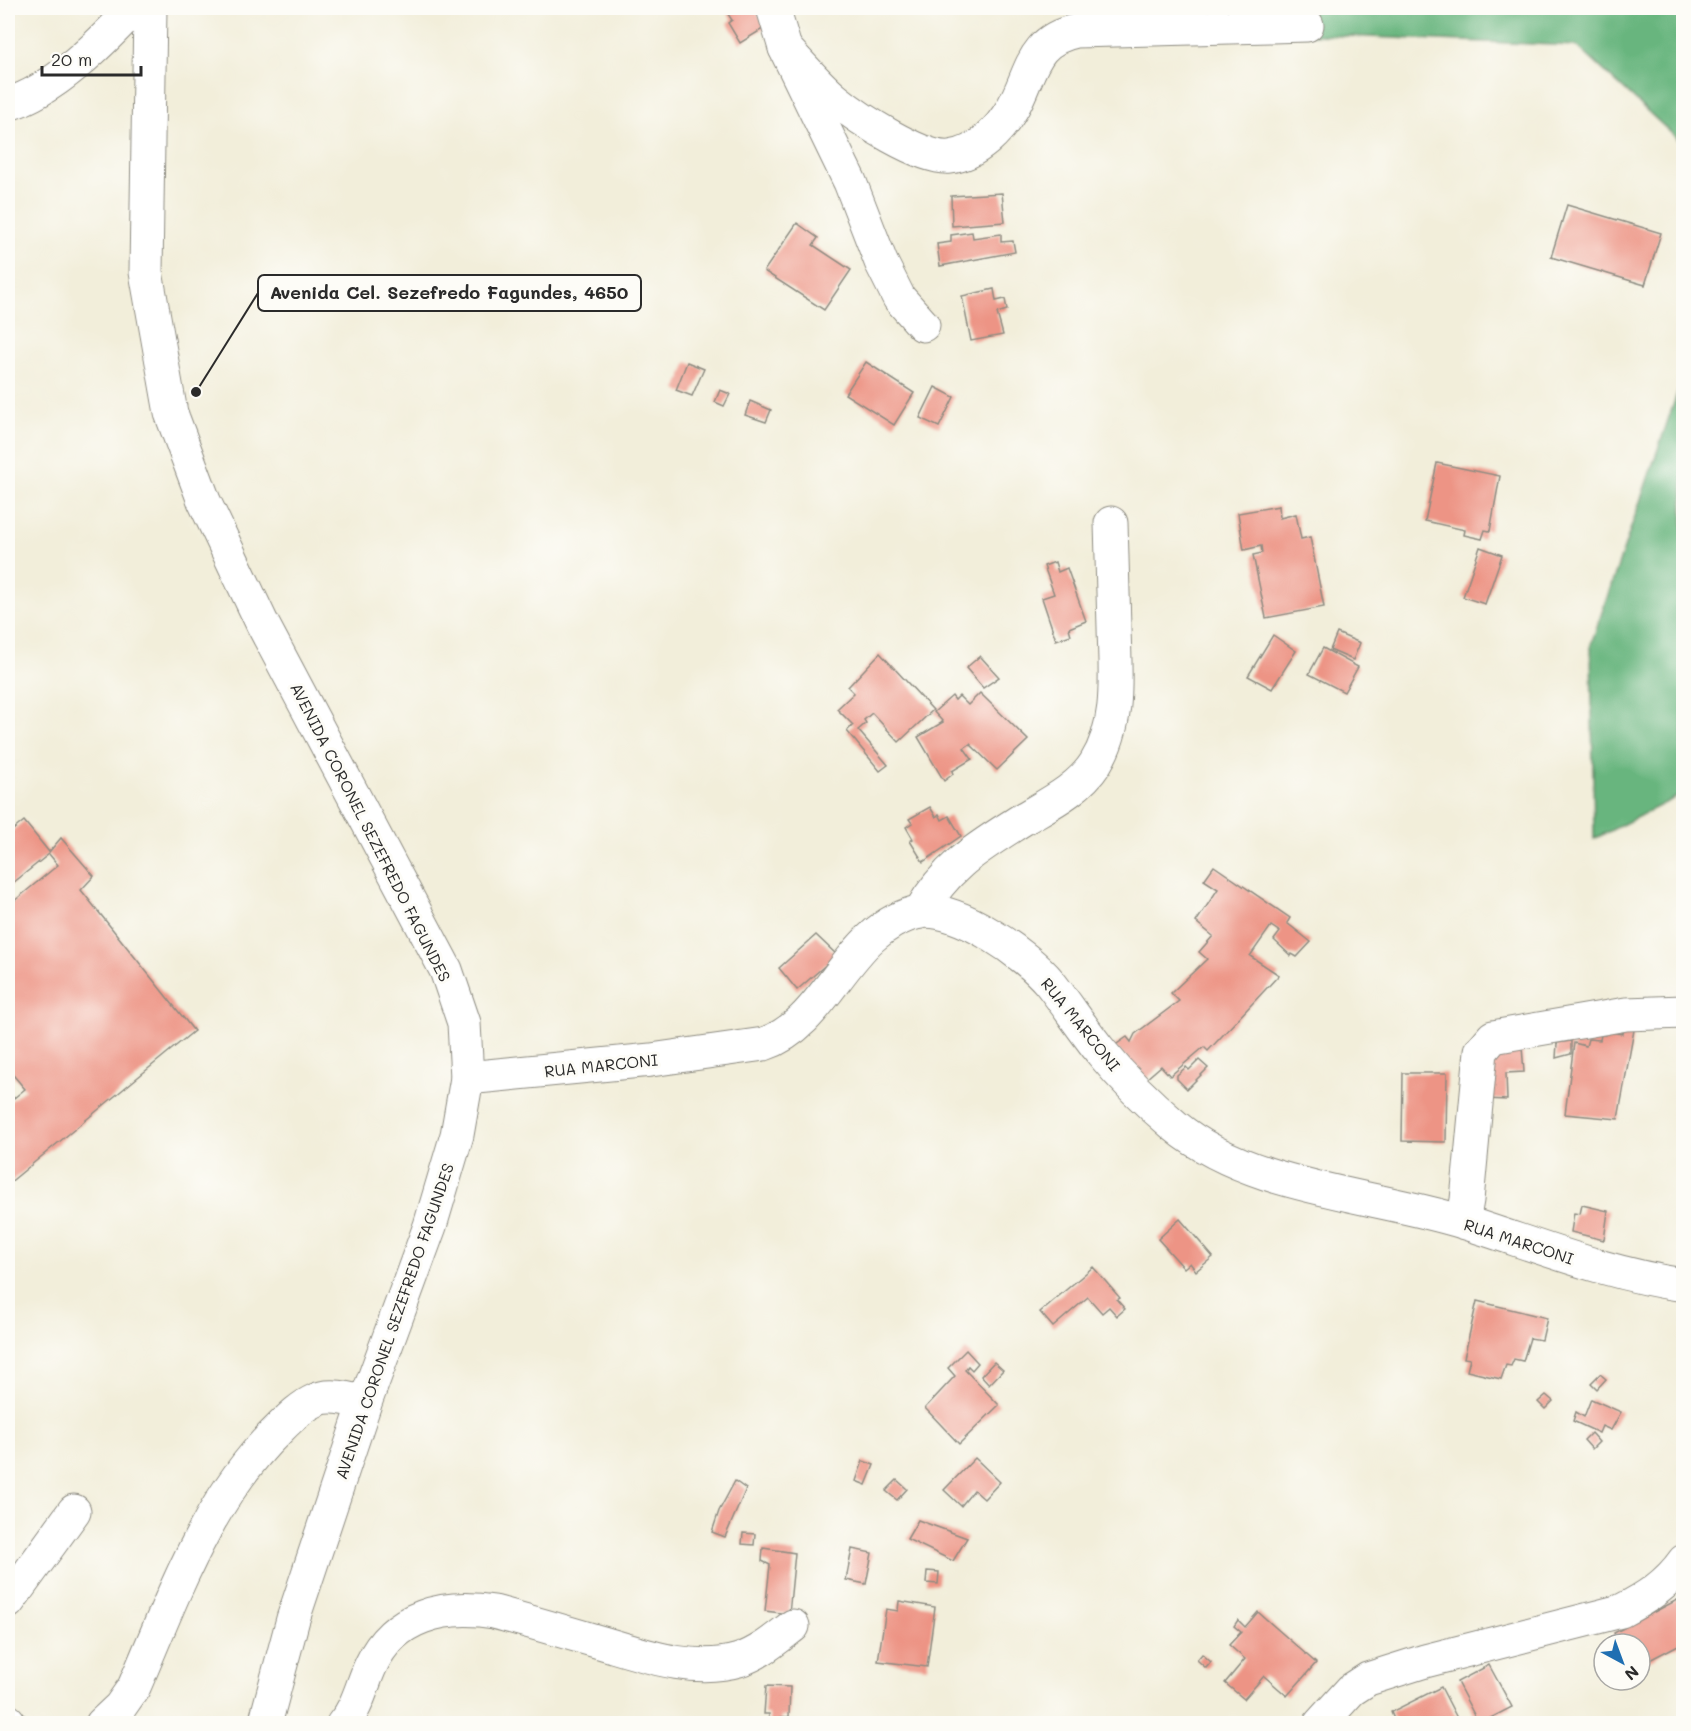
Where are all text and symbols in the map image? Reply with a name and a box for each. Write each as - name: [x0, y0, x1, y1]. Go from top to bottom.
- scale bar: [42, 39, 141, 77]
- text: 20 m: [51, 47, 92, 71]
- callout: Avenida Cel. Sezefredo Fagundes, 4650: [258, 275, 641, 311]
- text: Avenida Cel. Sezefredo Fagundes, 4650: [270, 280, 629, 304]
- street label: AVENIDA CORONEL SEZEFREDO FAGUNDES: [286, 679, 456, 985]
- street label: RUA MARCONI: [1037, 973, 1125, 1075]
- street label: RUA MARCONI: [543, 1049, 659, 1081]
- street label: AVENIDA CORONEL SEZEFREDO FAGUNDES: [330, 1160, 458, 1482]
- street label: RUA MARCONI: [1461, 1213, 1577, 1269]
- north arrow: [1592, 1632, 1652, 1692]
- text: N: [1621, 1662, 1644, 1686]

